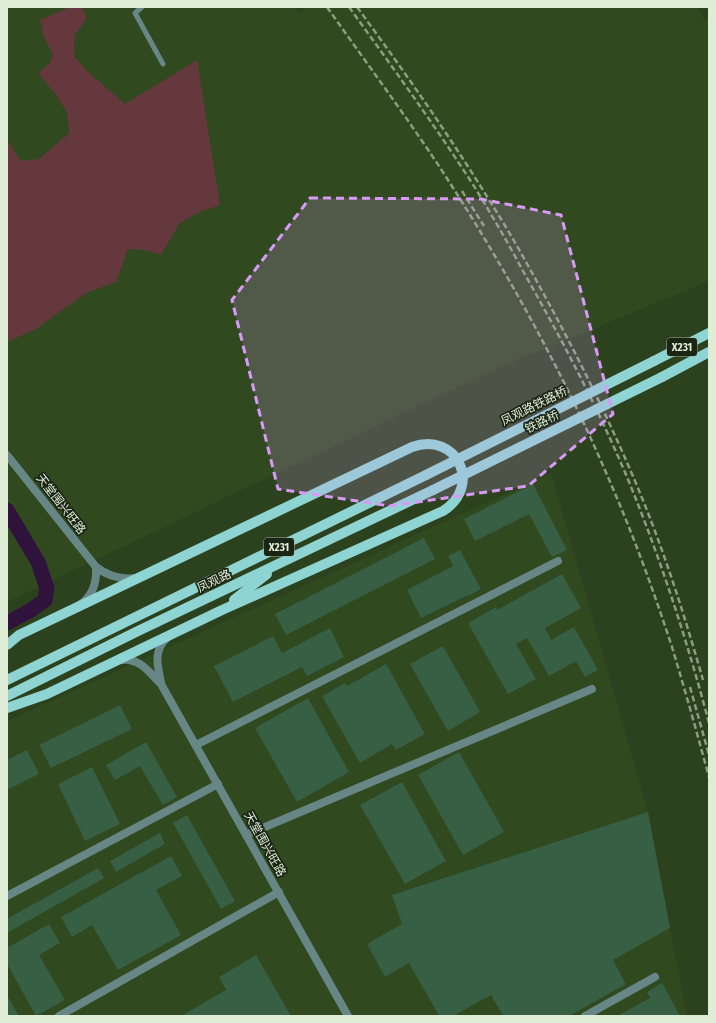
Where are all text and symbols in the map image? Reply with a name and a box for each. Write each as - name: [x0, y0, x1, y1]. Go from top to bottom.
- road number: X231: [667, 338, 697, 356]
- street label: 凤观路铁路桥: [498, 384, 570, 428]
- street label: 铁路桥: [523, 408, 561, 436]
- street label: 天堂围兴旺路: [33, 471, 89, 537]
- road number: X231: [264, 538, 294, 556]
- street label: 凤观路: [195, 567, 233, 595]
- street label: 天堂围兴旺路: [241, 809, 289, 879]

